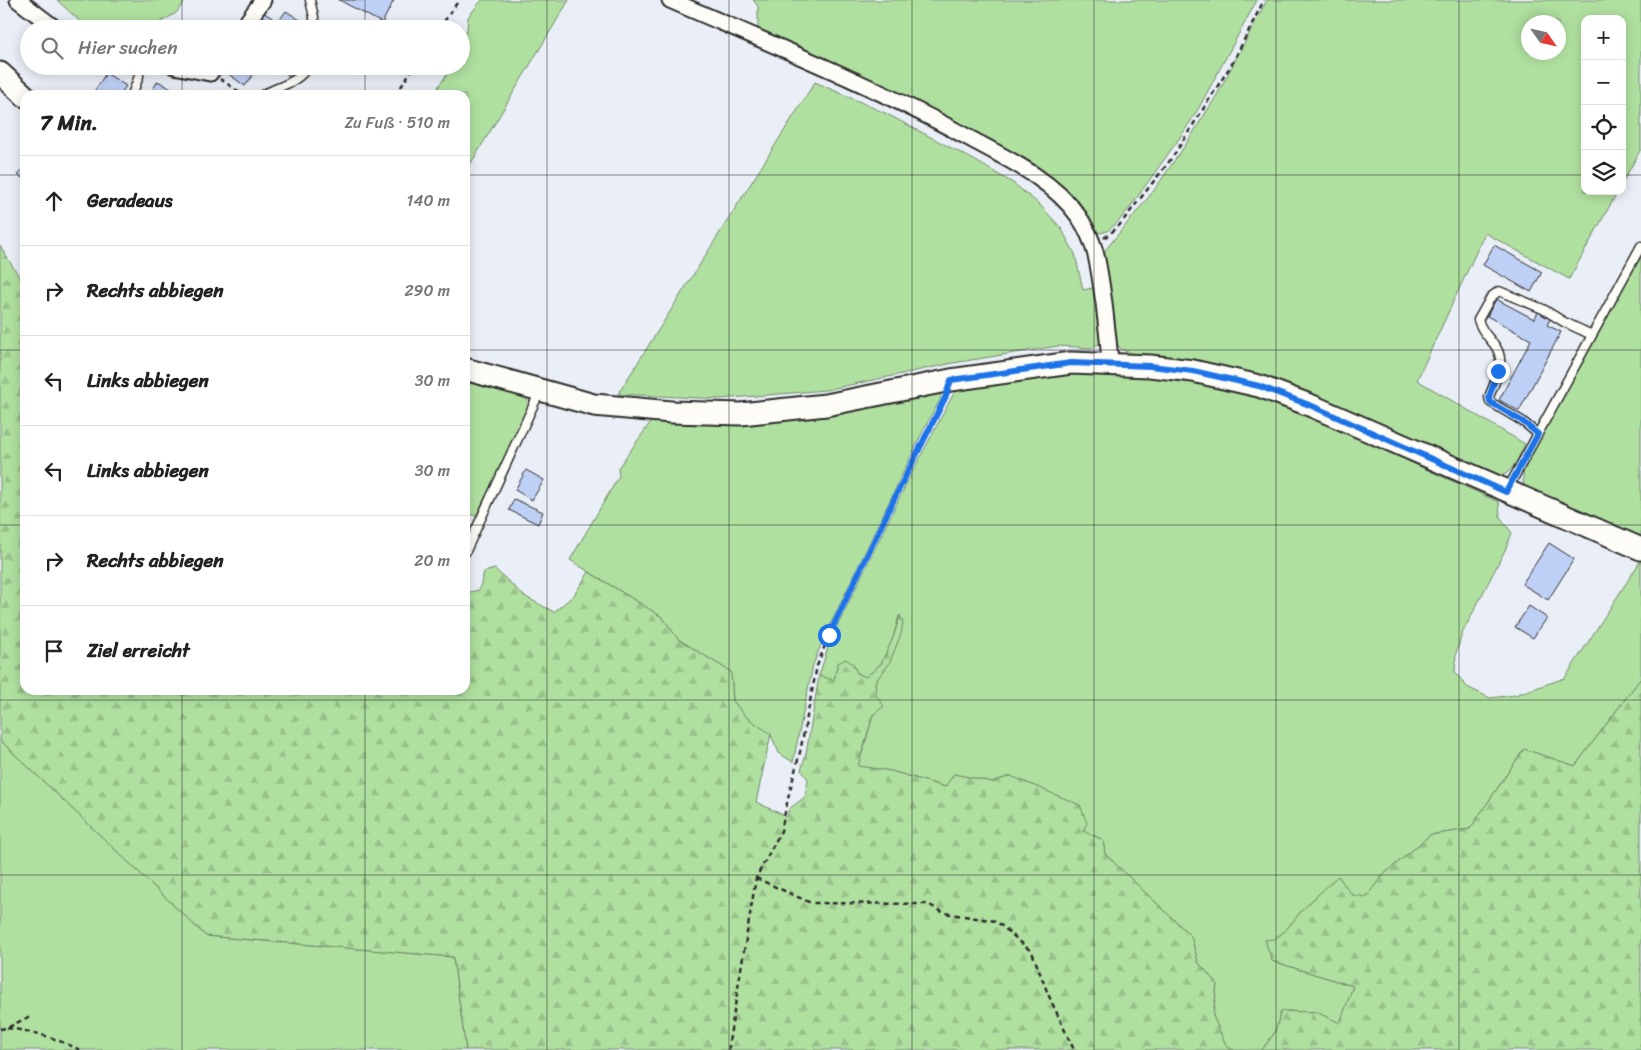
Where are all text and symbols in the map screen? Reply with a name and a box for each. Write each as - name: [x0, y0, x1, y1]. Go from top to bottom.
- north arrow: [1521, 15, 1566, 60]
- map controls: [1581, 15, 1626, 195]
- button: +: [1581, 15, 1626, 60]
- search box: [20, 20, 470, 75]
- text: Hier suchen: [78, 31, 178, 64]
- icon: search: [38, 34, 66, 62]
- button: −: [1581, 60, 1626, 105]
- text: 7 Min.: [40, 104, 98, 142]
- button: locate: [1581, 105, 1626, 150]
- text: Zu Fuß · 510 m: [344, 108, 450, 137]
- button: layers: [1581, 150, 1626, 195]
- text: Geradeaus: [87, 184, 173, 217]
- text: 140 m: [407, 186, 450, 215]
- icon: ahead: [40, 187, 68, 215]
- text: Rechts abbiegen: [87, 274, 224, 307]
- text: 290 m: [404, 276, 450, 305]
- icon: right: [40, 277, 68, 305]
- route end: [1487, 360, 1510, 383]
- text: Links abbiegen: [87, 364, 209, 397]
- text: 30 m: [415, 366, 450, 395]
- icon: left: [40, 367, 68, 395]
- text: Links abbiegen: [87, 454, 209, 487]
- text: 30 m: [415, 456, 450, 485]
- icon: left: [40, 457, 68, 485]
- text: Rechts abbiegen: [87, 544, 224, 577]
- text: 20 m: [414, 546, 450, 575]
- icon: right: [40, 547, 68, 575]
- route start: [818, 624, 841, 647]
- text: Ziel erreicht: [87, 634, 190, 667]
- icon: arrive: [40, 637, 68, 665]

